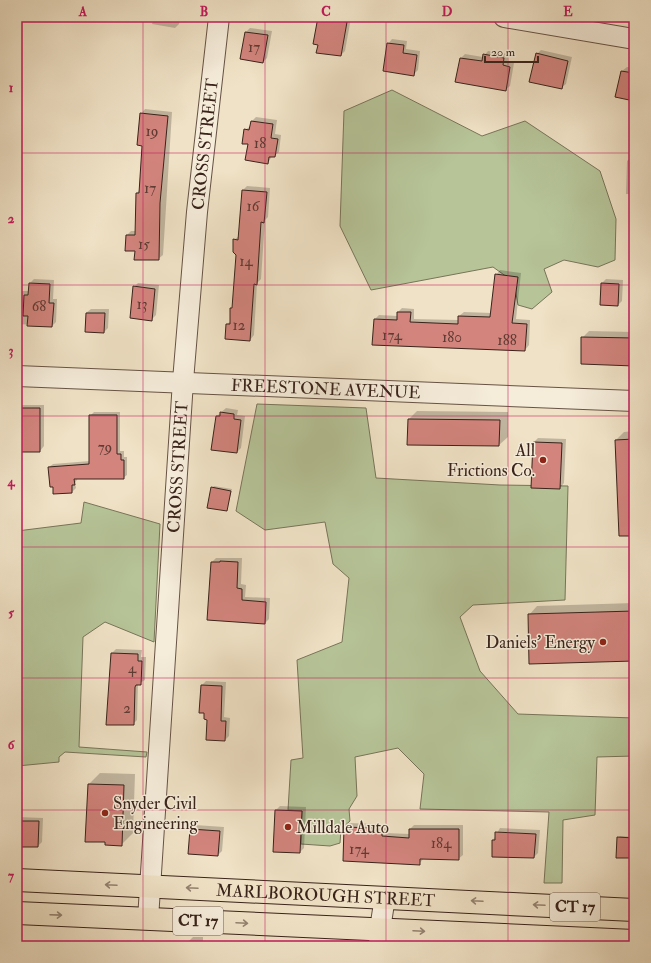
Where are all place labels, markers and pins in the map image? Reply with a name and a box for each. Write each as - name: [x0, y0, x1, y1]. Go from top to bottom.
- place label: All Frictions Co.: [447, 440, 536, 481]
- marker: All Frictions Co.: [538, 455, 548, 465]
- place label: Daniels' Energy: [485, 632, 596, 654]
- marker: Daniels' Energy: [598, 637, 608, 647]
- place label: Snyder Civil Engineering: [113, 793, 199, 834]
- marker: Snyder Civil Engineering: [100, 808, 110, 818]
- place label: Milldale Auto: [296, 817, 389, 838]
- marker: Milldale Auto: [283, 822, 293, 832]

